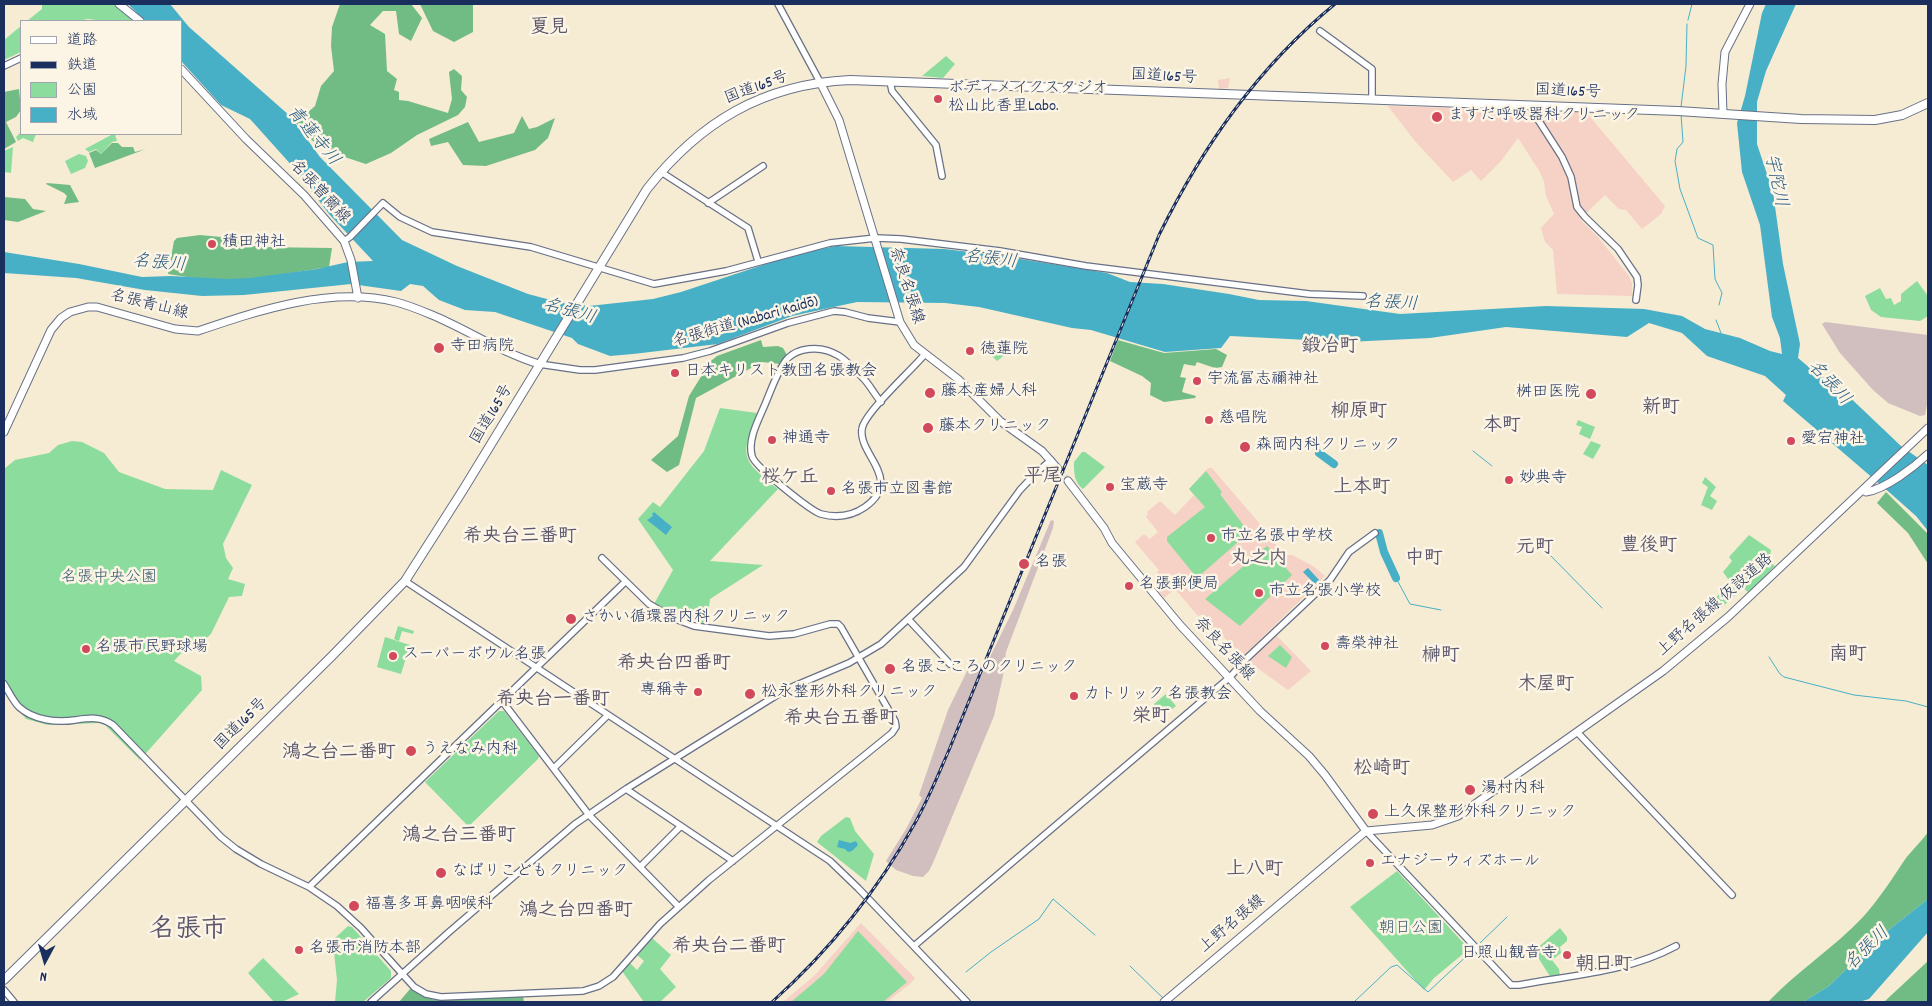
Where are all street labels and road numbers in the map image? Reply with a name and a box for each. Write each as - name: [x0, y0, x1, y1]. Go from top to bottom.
- street label: 国道165号: [1130, 67, 1198, 89]
- street label: 国道165号: [722, 68, 792, 110]
- street label: 国道165号: [1534, 82, 1602, 104]
- street label: 名張曽爾線: [285, 157, 353, 229]
- street label: 奈良名張線: [884, 245, 926, 327]
- street label: 名張青山線: [108, 287, 190, 325]
- street label: 名張街道 (Nabari Kaidō): [671, 293, 821, 353]
- street label: 国道165号: [468, 381, 518, 449]
- street label: 上野名張線 仮設道路: [1654, 550, 1778, 662]
- street label: 奈良名張線: [1189, 614, 1257, 686]
- street label: 国道165号: [212, 695, 272, 755]
- street label: 上野名張線: [1196, 892, 1270, 958]

